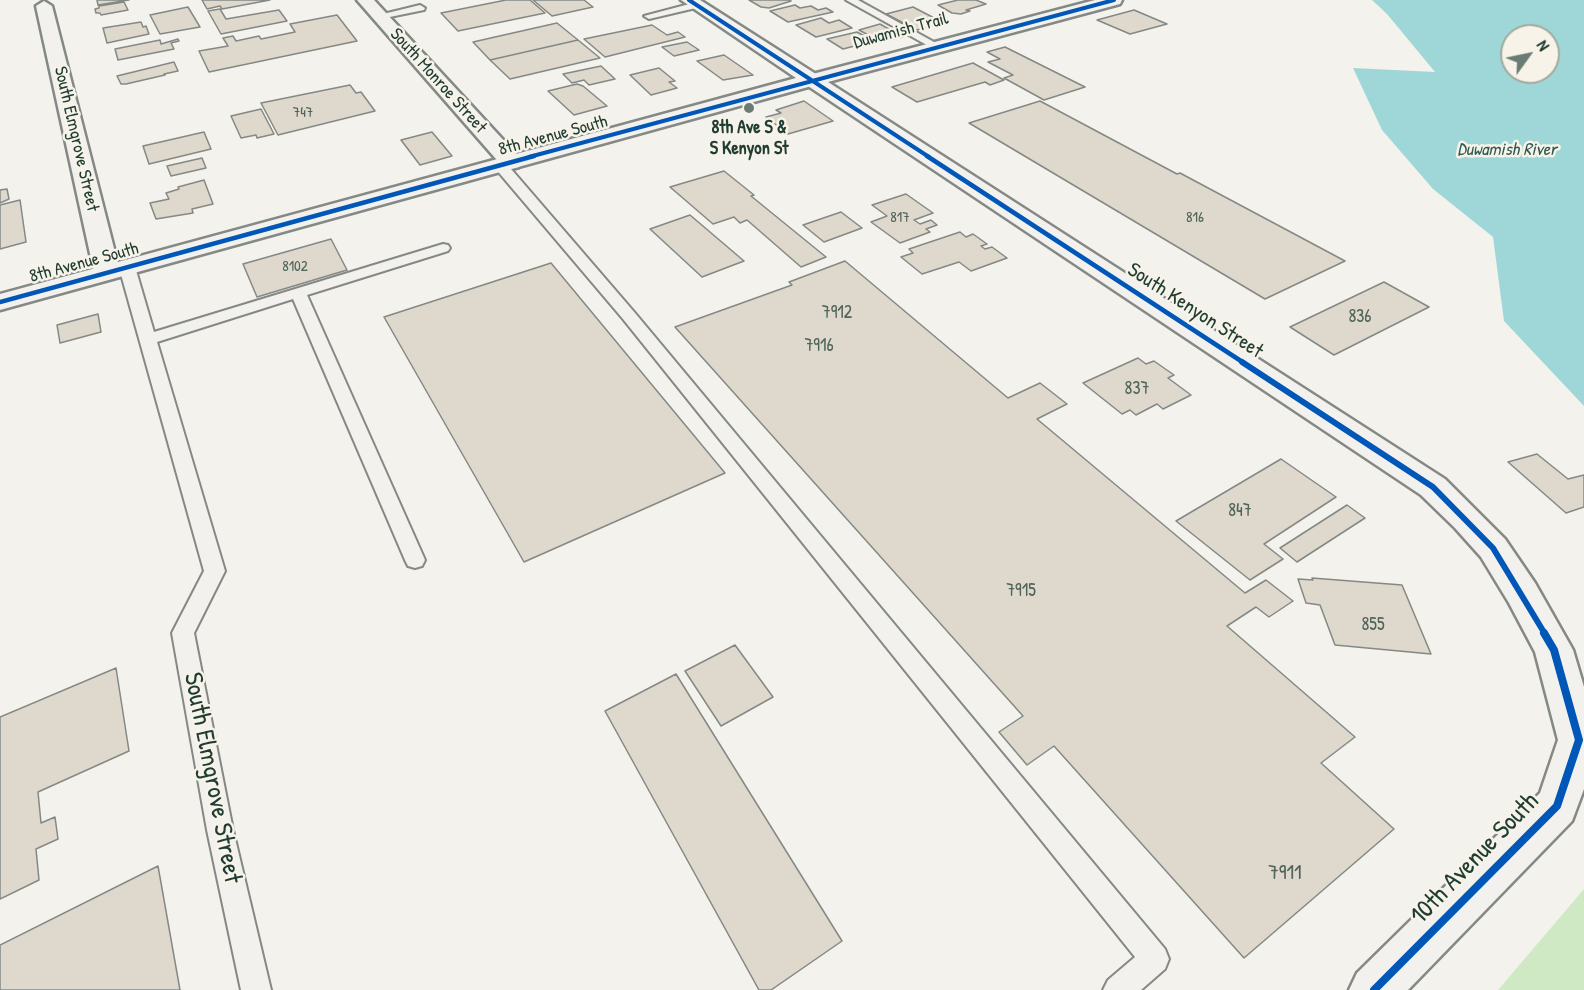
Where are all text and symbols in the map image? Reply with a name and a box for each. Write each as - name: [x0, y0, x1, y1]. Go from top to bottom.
- street label: Duwamish Trail: [851, 8, 951, 54]
- street label: South Monroe Street: [385, 24, 491, 138]
- north arrow: [1500, 24, 1560, 84]
- text: N: [1532, 36, 1555, 55]
- street label: South Elmgrove Street: [49, 64, 103, 214]
- marker: 8th Ave S & S Kenyon St: [742, 101, 756, 115]
- house number: 747: [293, 104, 313, 122]
- street label: 8th Avenue South: [496, 111, 610, 161]
- place label: 8th Ave S & S Kenyon St: [710, 117, 788, 160]
- water label: Duwamish River: [1457, 139, 1557, 161]
- house number: 817: [890, 209, 910, 227]
- house number: 816: [1186, 209, 1204, 227]
- street label: 8th Avenue South: [27, 238, 141, 288]
- house number: 8102: [282, 258, 308, 276]
- street label: South Kenyon Street: [1122, 258, 1268, 364]
- house number: 7912: [822, 302, 852, 324]
- house number: 836: [1348, 306, 1372, 328]
- house number: 7916: [804, 335, 834, 357]
- house number: 837: [1125, 378, 1149, 400]
- house number: 847: [1228, 500, 1252, 522]
- house number: 7915: [1006, 580, 1036, 602]
- house number: 855: [1361, 614, 1385, 636]
- street label: South Elmgrove Street: [176, 670, 248, 886]
- street label: 10th Avenue South: [1404, 786, 1546, 932]
- house number: 7911: [1268, 860, 1302, 886]

